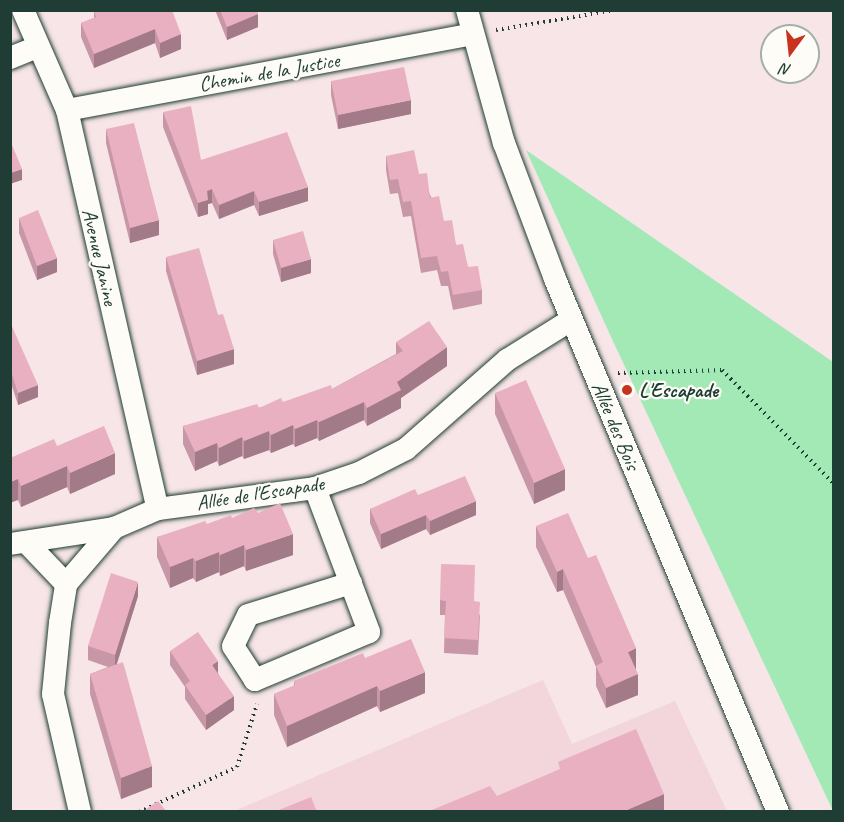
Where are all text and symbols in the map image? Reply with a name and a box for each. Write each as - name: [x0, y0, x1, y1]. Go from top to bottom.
- north arrow: [760, 24, 820, 84]
- street label: Chemin de la Justice: [197, 47, 341, 97]
- text: N: [778, 59, 793, 80]
- street label: Avenue Janine: [77, 206, 123, 308]
- place label: L'Escapade: [639, 377, 718, 403]
- street label: Allée des Bois: [586, 378, 646, 474]
- marker: L'Escapade: [620, 383, 634, 397]
- street label: Allée de l'Escapade: [194, 470, 326, 516]

